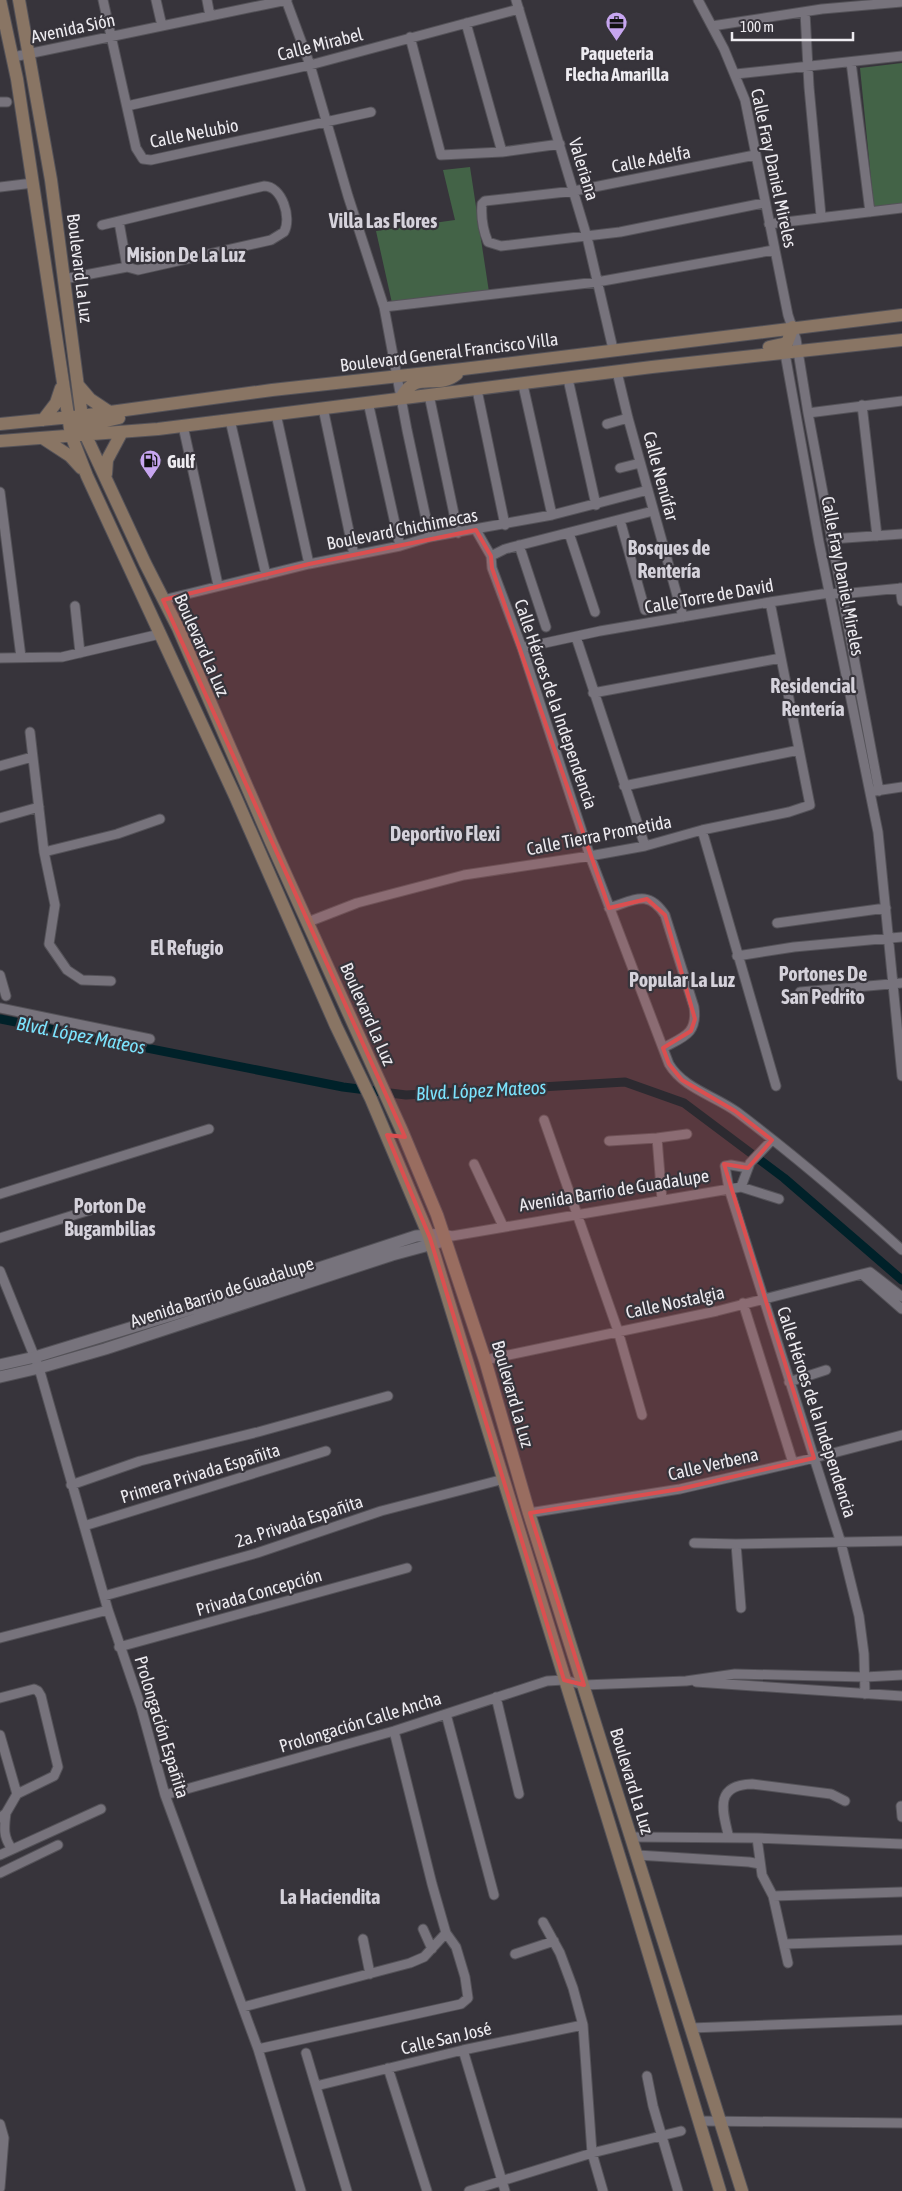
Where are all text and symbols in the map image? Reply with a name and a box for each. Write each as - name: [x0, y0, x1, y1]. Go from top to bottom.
- street label: Avenida Sión: [29, 9, 117, 47]
- scale bar: [732, 10, 853, 42]
- office icon: Paqueteria Flecha Amarilla: [605, 11, 629, 42]
- text: 100 m: [740, 18, 774, 35]
- street label: Calle Mirabel: [275, 23, 365, 65]
- place label: Paqueteria Flecha Amarilla: [565, 43, 669, 85]
- street label: Calle Fray Daniel Mireles: [747, 87, 801, 249]
- street label: Calle Nelubio: [148, 114, 240, 152]
- street label: Valeriana: [565, 135, 603, 203]
- street label: Calle Adelfa: [610, 141, 692, 177]
- district label: Villa Las Flores: [328, 209, 437, 232]
- street label: Boulevard La Luz: [63, 212, 97, 324]
- district label: Mision De La Luz: [127, 243, 246, 266]
- street label: Boulevard General Francisco Villa: [339, 328, 559, 376]
- street label: Calle Nenúfar: [639, 429, 683, 523]
- fuel station icon: Gulf: [139, 449, 163, 480]
- place label: Gulf: [167, 451, 196, 472]
- street label: Calle Fray Daniel Mireles: [817, 494, 869, 658]
- street label: Boulevard Chichimecas: [325, 504, 479, 554]
- district label: Bosques de Rentería: [628, 536, 710, 582]
- street label: Calle Torre de David: [643, 574, 775, 618]
- street label: Boulevard La Luz: [170, 590, 234, 700]
- street label: Calle Héroes de la Independencia: [510, 596, 602, 812]
- district label: Residencial Rentería: [770, 674, 856, 720]
- street label: Calle Tierra Prometida: [525, 811, 673, 859]
- district label: Deportivo Flexi: [390, 822, 500, 845]
- district label: El Refugio: [150, 936, 224, 959]
- street label: Boulevard La Luz: [336, 959, 400, 1069]
- district label: Portones De San Pedrito: [779, 962, 867, 1008]
- district label: Popular La Luz: [629, 968, 736, 991]
- water label: Blvd. López Mateos: [15, 1012, 147, 1058]
- water label: Blvd. López Mateos: [415, 1076, 547, 1104]
- street label: Avenida Barrio de Guadalupe: [518, 1165, 710, 1215]
- district label: Porton De Bugambilias: [64, 1194, 156, 1240]
- street label: Avenida Barrio de Guadalupe: [127, 1252, 317, 1332]
- street label: Calle Nostalgia: [624, 1281, 726, 1323]
- street label: Calle Héroes de la Independencia: [773, 1304, 861, 1520]
- street label: Boulevard La Luz: [488, 1338, 538, 1450]
- street label: Primera Privada Españita: [118, 1439, 282, 1507]
- street label: Calle Verbena: [666, 1443, 760, 1485]
- street label: 2a. Privada Españita: [232, 1490, 366, 1552]
- street label: Privada Concepción: [194, 1564, 324, 1620]
- street label: Prolongación Españita: [130, 1653, 194, 1801]
- street label: Prolongación Calle Ancha: [276, 1687, 444, 1757]
- street label: Boulevard La Luz: [606, 1725, 658, 1837]
- district label: La Haciendita: [280, 1885, 380, 1908]
- street label: Calle San José: [399, 2017, 493, 2059]

